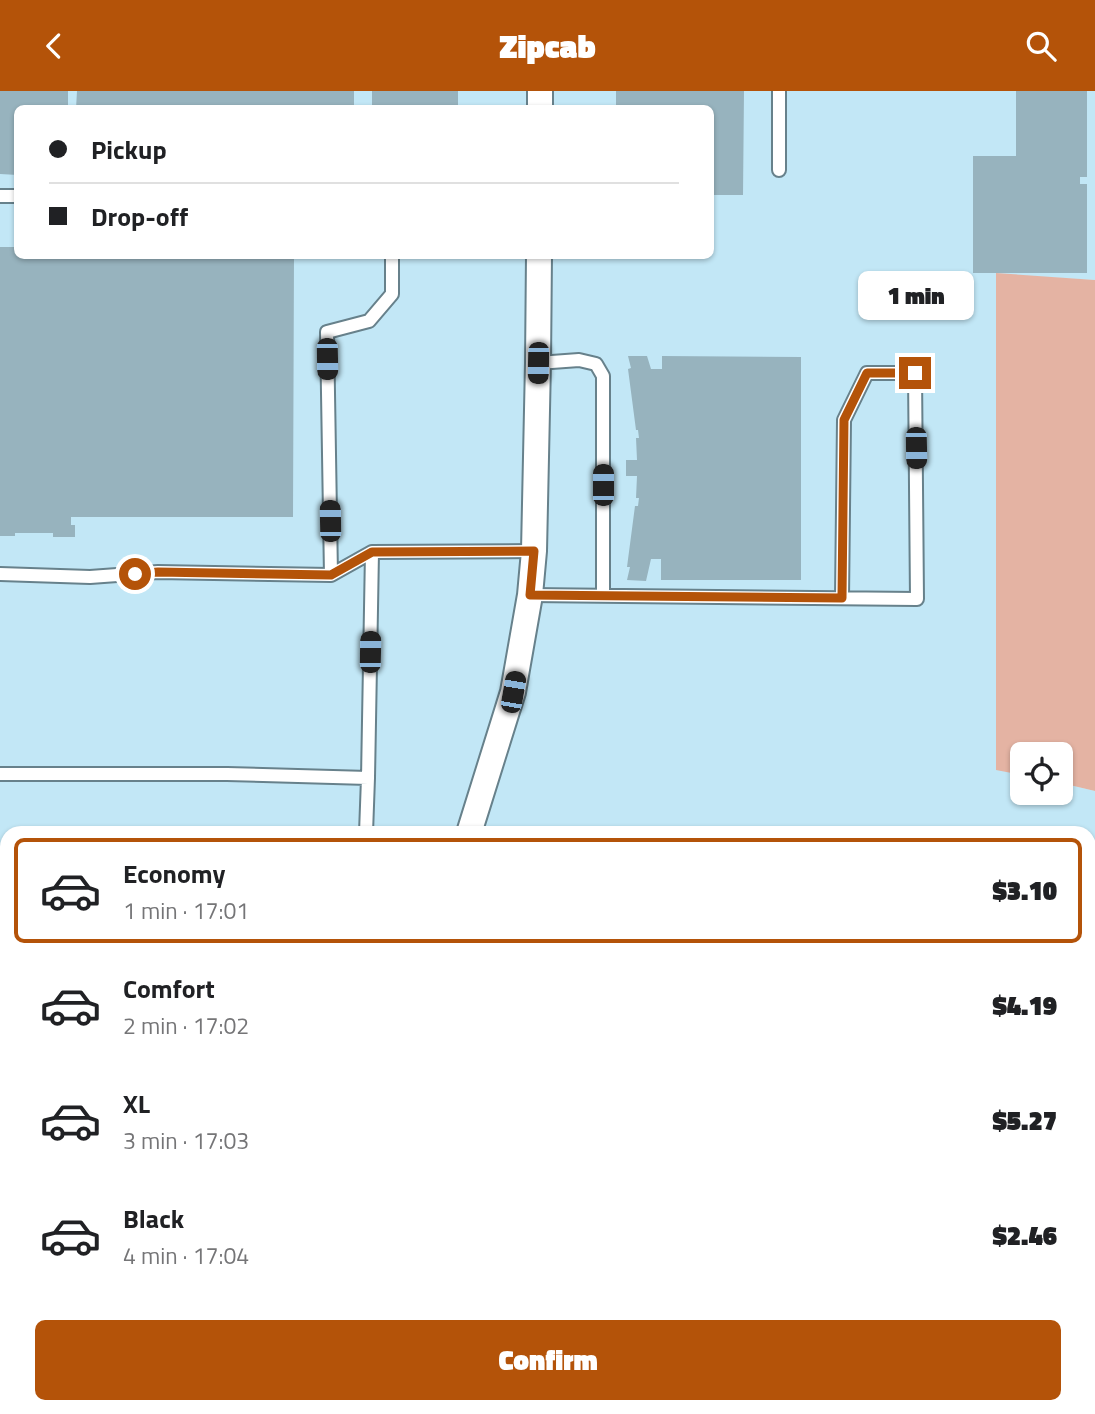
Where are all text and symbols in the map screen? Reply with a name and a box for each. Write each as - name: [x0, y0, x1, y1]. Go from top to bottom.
- text: Zipcab: [499, 22, 596, 70]
- icon: back: [35, 27, 73, 65]
- icon: search: [1022, 27, 1060, 65]
- text: Pickup: [91, 130, 167, 169]
- text: Drop-off: [91, 197, 188, 236]
- callout: 1 min: [857, 271, 973, 321]
- text: 1 min: [887, 278, 945, 313]
- car: [317, 338, 338, 380]
- car: [528, 342, 549, 384]
- route end: [899, 357, 931, 389]
- car: [906, 427, 927, 469]
- car: [593, 464, 614, 506]
- car: [320, 500, 341, 542]
- route start: [119, 558, 151, 590]
- car: [360, 631, 381, 673]
- car: [500, 669, 527, 715]
- map controls: [1010, 742, 1073, 805]
- button: locate: [1010, 742, 1073, 805]
- text: Economy: [123, 854, 225, 893]
- icon: car: [39, 859, 102, 922]
- text: $3.10: [992, 871, 1057, 910]
- text: 1 min · 17:01: [123, 893, 249, 928]
- text: Comfort: [123, 969, 215, 1008]
- icon: car: [39, 974, 102, 1037]
- text: $4.19: [992, 986, 1057, 1025]
- text: 2 min · 17:02: [123, 1008, 249, 1043]
- text: XL: [123, 1084, 150, 1123]
- icon: car: [39, 1089, 102, 1152]
- text: $5.27: [992, 1101, 1057, 1140]
- text: 3 min · 17:03: [123, 1123, 249, 1158]
- text: Black: [123, 1199, 184, 1238]
- icon: car: [39, 1204, 102, 1267]
- text: $2.46: [992, 1216, 1057, 1255]
- text: 4 min · 17:04: [123, 1238, 249, 1273]
- button: Confirm: [35, 1320, 1061, 1400]

